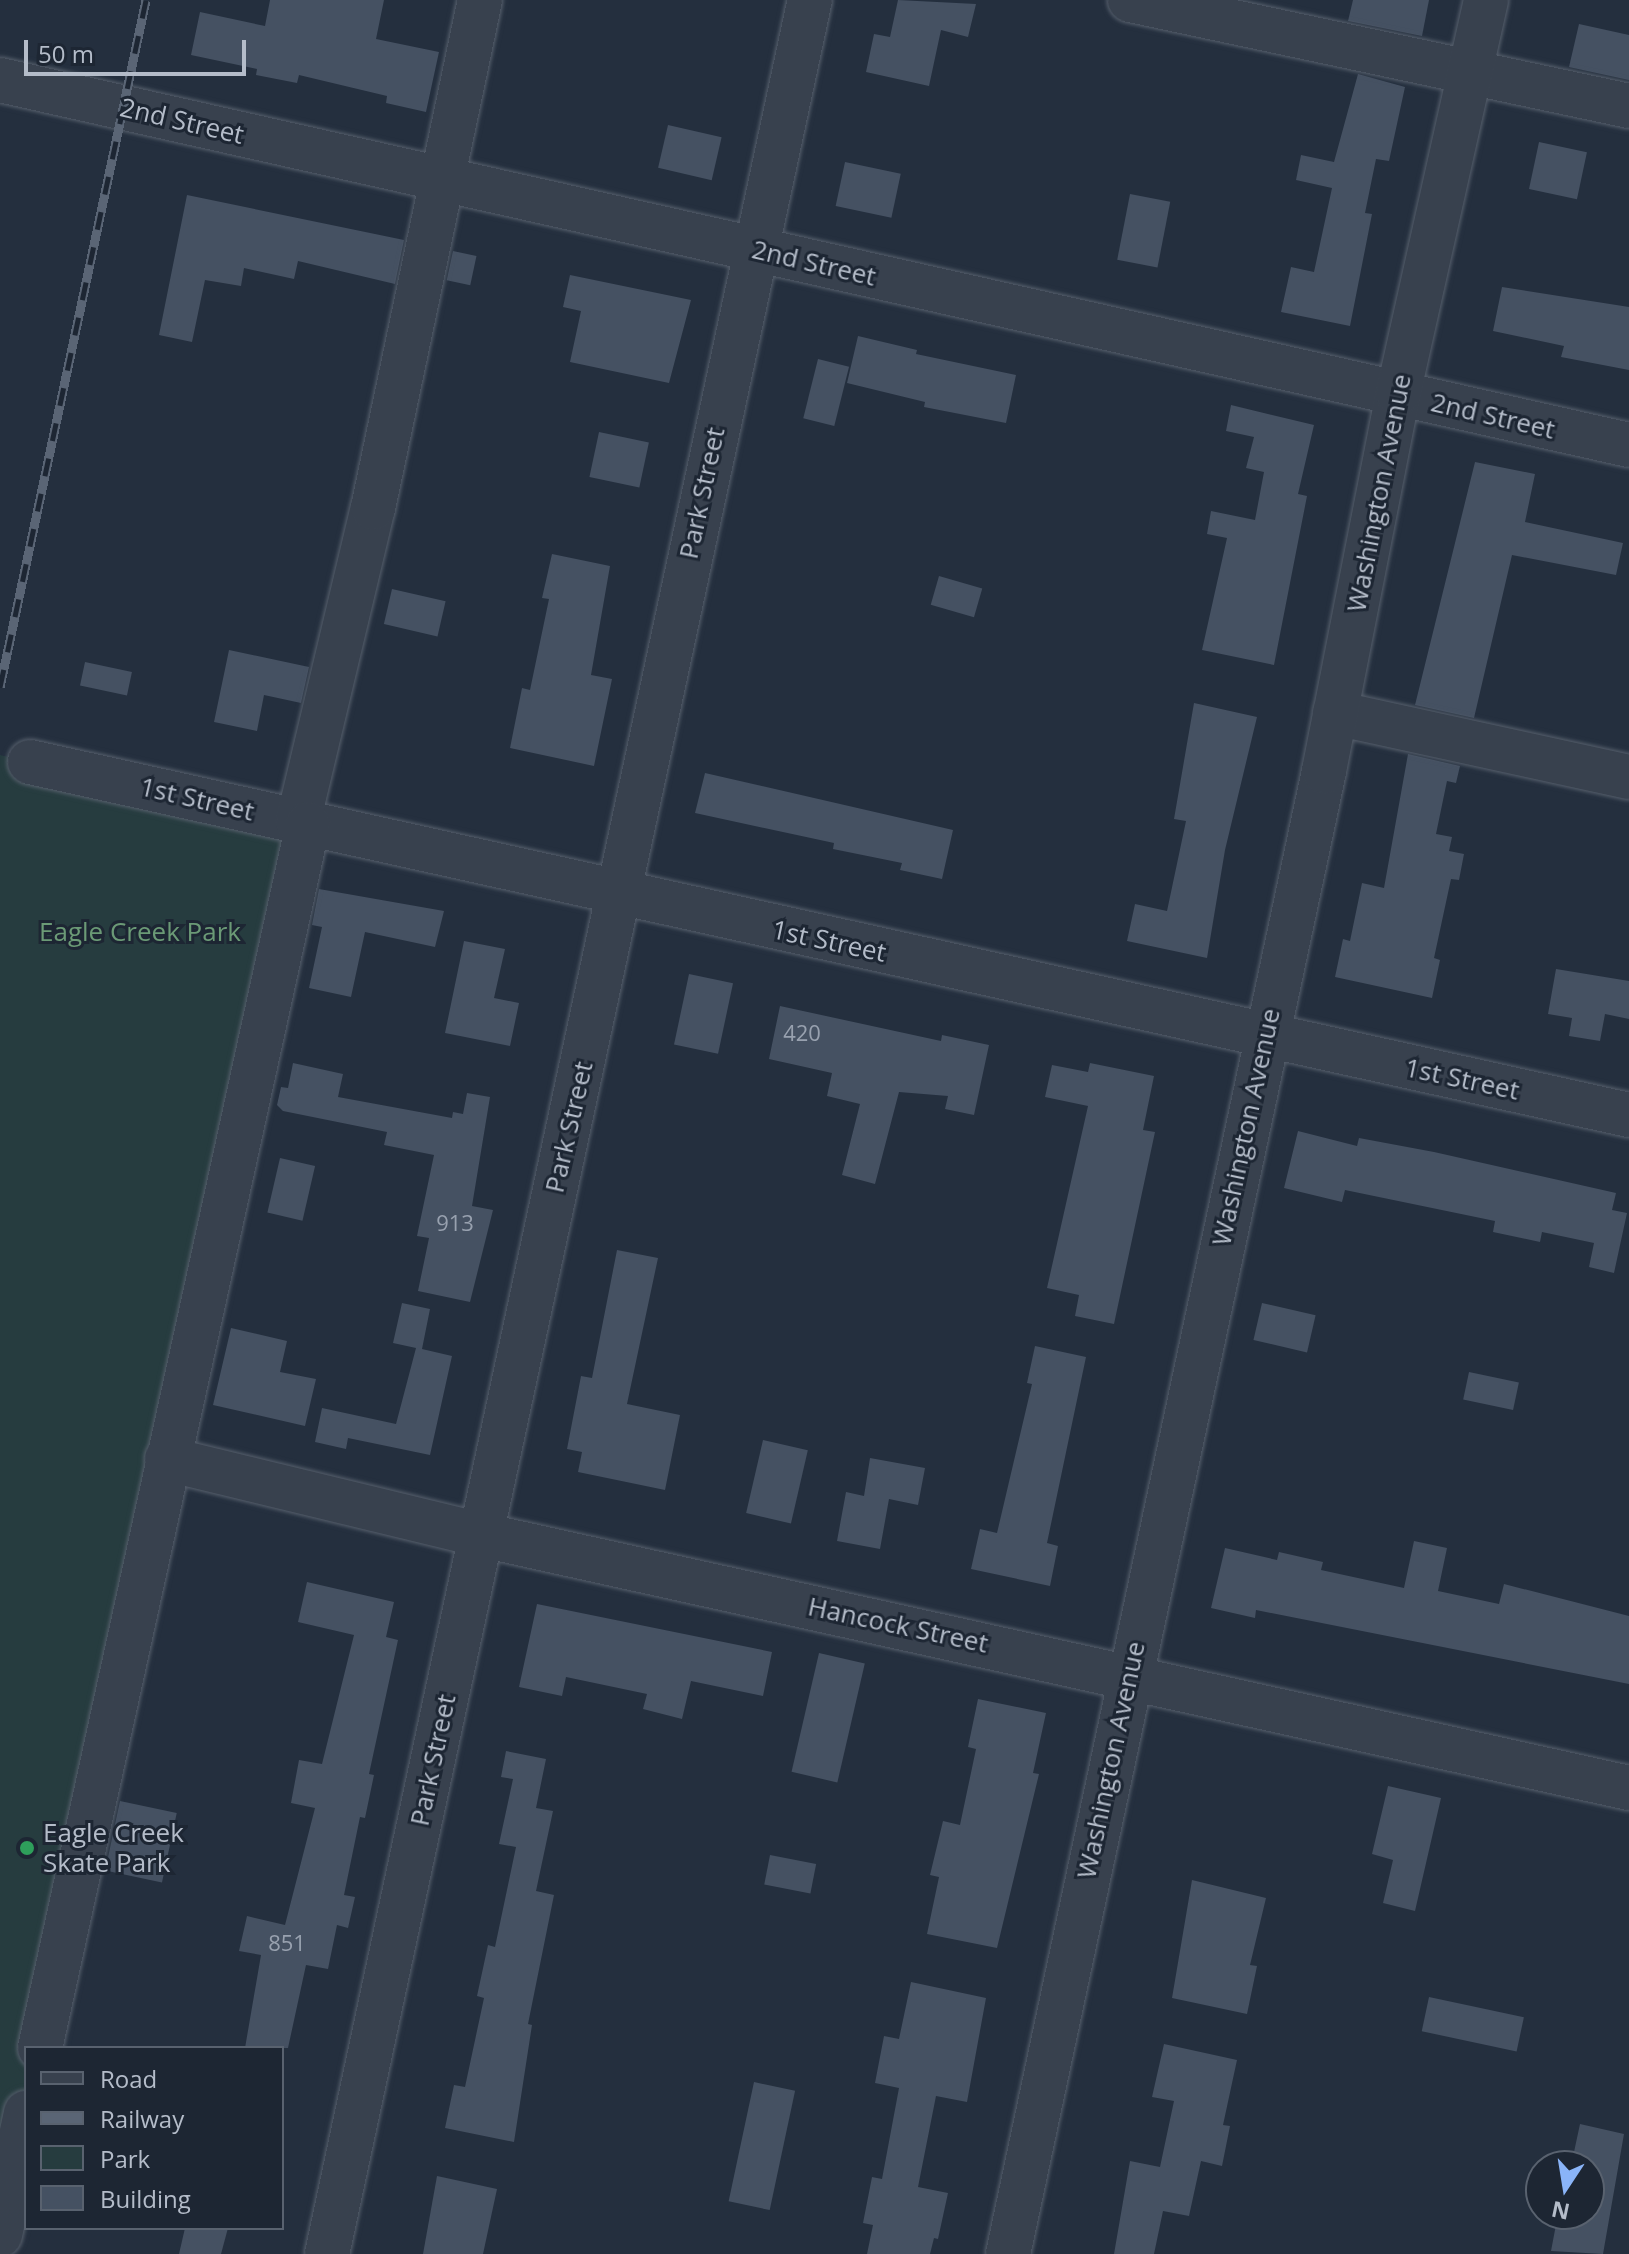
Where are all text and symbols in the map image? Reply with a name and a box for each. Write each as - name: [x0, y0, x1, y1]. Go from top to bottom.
- scale bar: [28, 24, 250, 74]
- text: 50 m: [38, 37, 94, 70]
- street label: 2nd Street: [117, 92, 247, 150]
- street label: 2nd Street: [749, 234, 879, 292]
- street label: Washington Avenue: [1341, 371, 1417, 615]
- street label: 2nd Street: [1428, 387, 1558, 445]
- street label: Park Street: [673, 424, 731, 562]
- street label: 1st Street: [137, 771, 257, 827]
- street label: 1st Street: [769, 914, 889, 968]
- park label: Eagle Creek Park: [39, 916, 241, 948]
- street label: Washington Avenue: [1206, 1006, 1286, 1248]
- house number: 420: [783, 1020, 821, 1046]
- street label: 1st Street: [1402, 1052, 1522, 1106]
- street label: Park Street: [539, 1058, 599, 1196]
- house number: 913: [436, 1210, 474, 1236]
- street label: Hancock Street: [805, 1591, 991, 1659]
- street label: Washington Avenue: [1071, 1639, 1151, 1881]
- street label: Park Street: [404, 1691, 462, 1829]
- place label: Eagle Creek Skate Park: [43, 1817, 184, 1878]
- marker: Eagle Creek Skate Park: [18, 1839, 36, 1857]
- house number: 851: [268, 1930, 306, 1956]
- legend: [24, 2046, 284, 2230]
- text: Road: [100, 2062, 157, 2095]
- text: Railway: [100, 2102, 184, 2135]
- text: Park: [100, 2142, 150, 2175]
- north arrow: [1525, 2150, 1605, 2230]
- text: Building: [100, 2182, 191, 2215]
- text: N: [1549, 2195, 1572, 2228]

